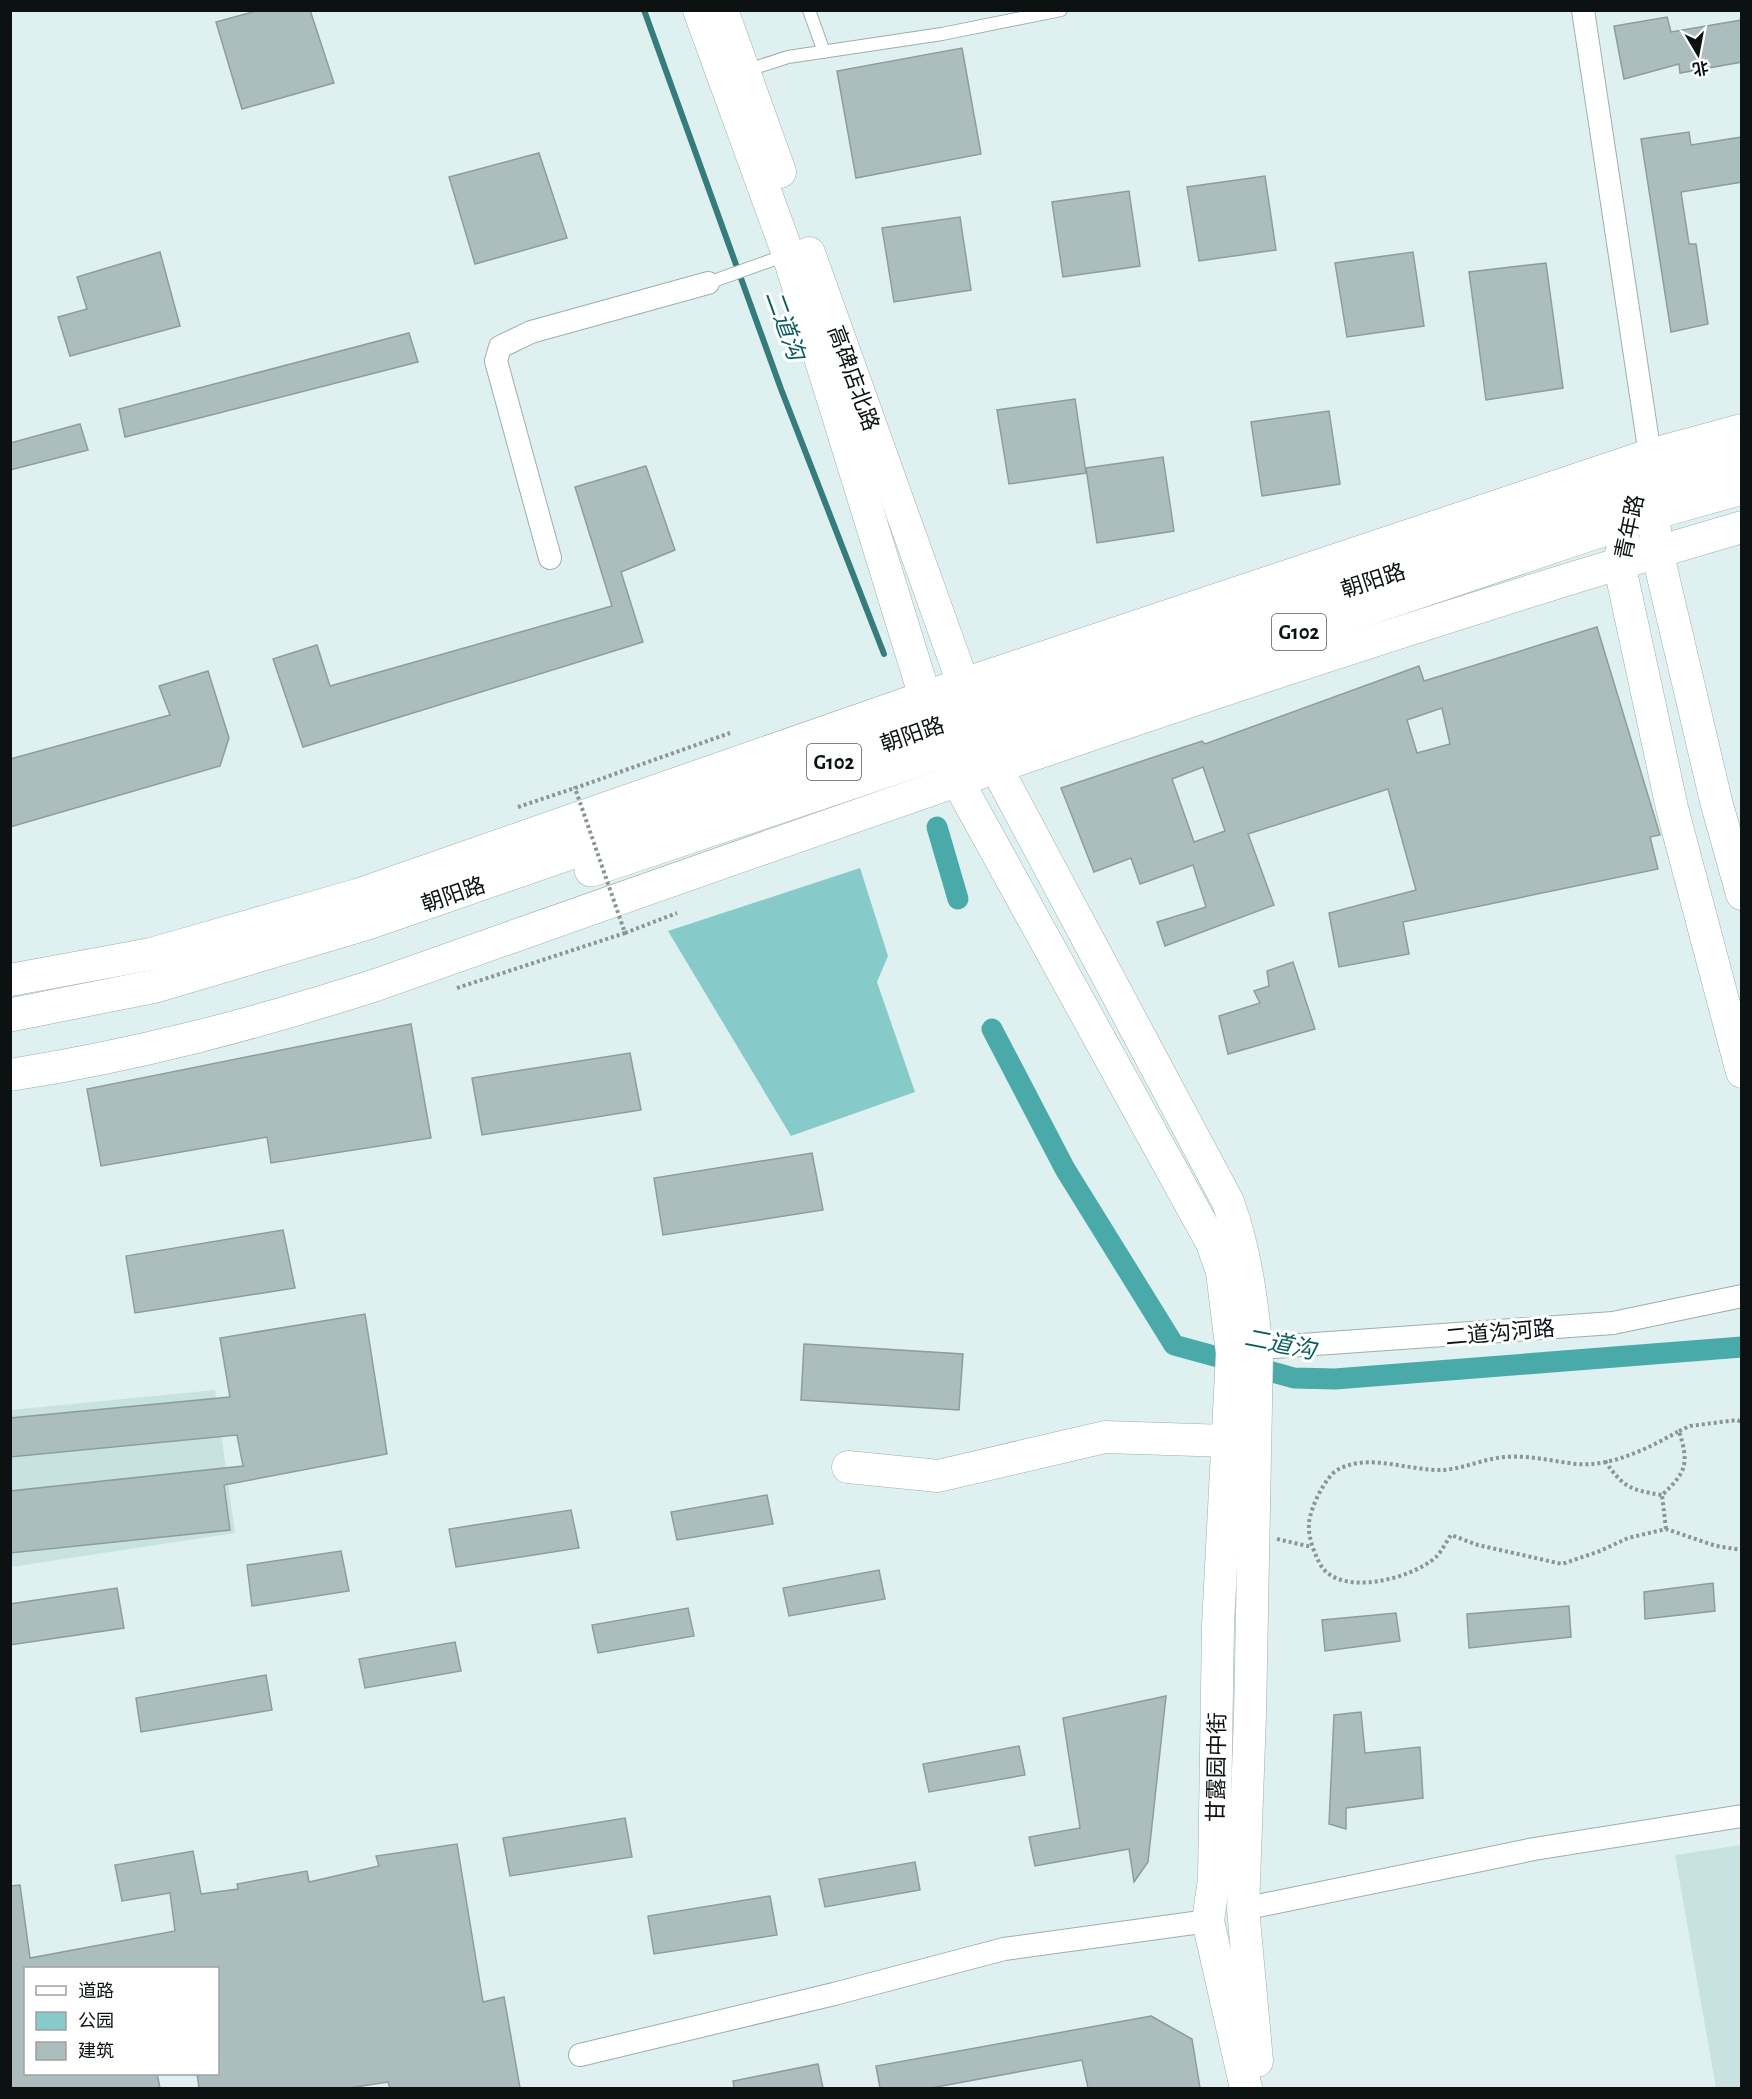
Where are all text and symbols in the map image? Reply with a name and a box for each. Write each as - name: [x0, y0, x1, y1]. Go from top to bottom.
- north arrow: [1668, 24, 1728, 84]
- text: 北: [1691, 59, 1710, 78]
- water label: 二道沟: [760, 287, 811, 366]
- street label: 高碑店北路: [824, 323, 883, 434]
- street label: 青年路: [1611, 492, 1648, 562]
- street label: 朝阳路: [1338, 559, 1408, 602]
- road number: G102: [1272, 614, 1326, 650]
- street label: 朝阳路: [877, 713, 947, 756]
- road number: G102: [807, 744, 861, 780]
- street label: 朝阳路: [418, 873, 488, 916]
- street label: 二道沟河路: [1444, 1316, 1556, 1349]
- water label: 二道沟: [1242, 1324, 1321, 1364]
- street label: 甘露园中街: [1204, 1712, 1229, 1822]
- legend: [24, 1967, 219, 2075]
- text: 道路: [78, 1981, 114, 2001]
- text: 公园: [78, 2012, 114, 2031]
- text: 建筑: [78, 2041, 114, 2061]

